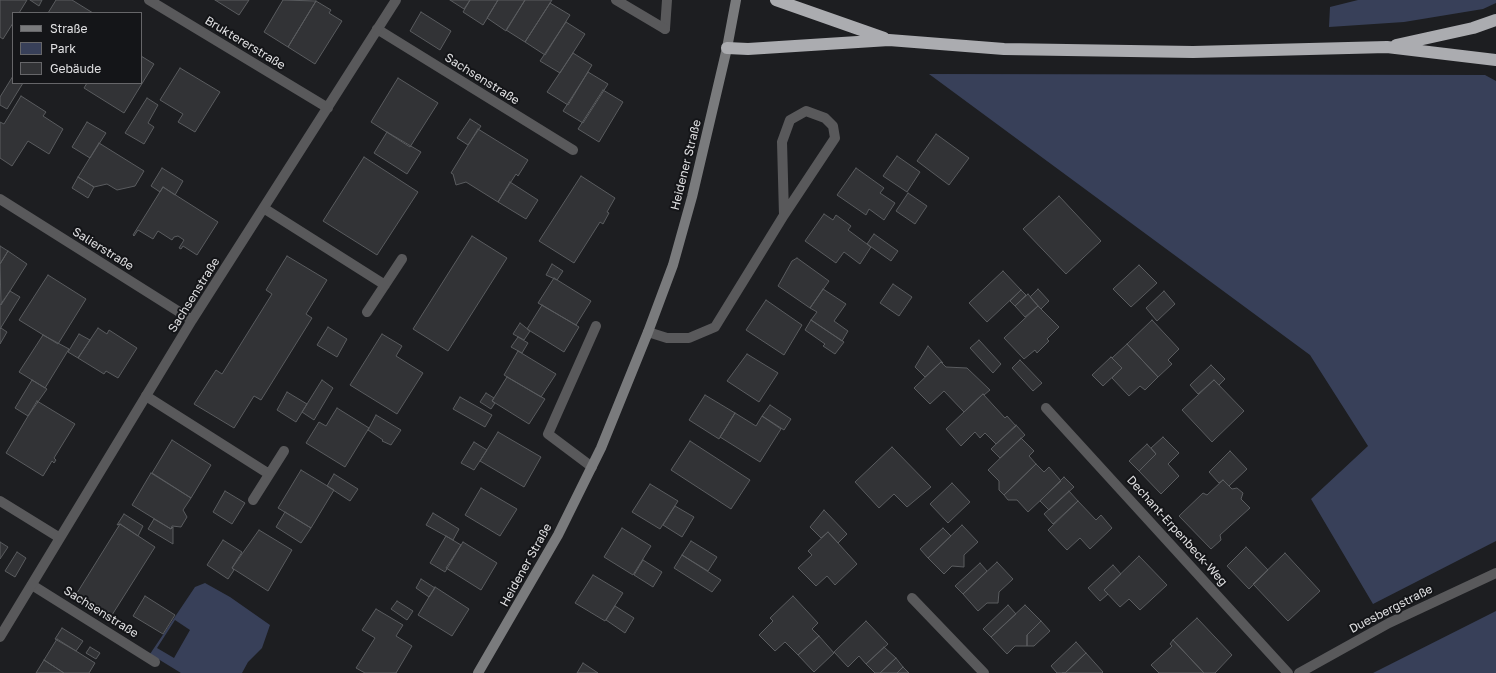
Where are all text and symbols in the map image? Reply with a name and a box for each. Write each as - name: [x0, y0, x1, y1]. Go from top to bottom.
- legend: [12, 12, 142, 84]
- street label: Bruktererstraße: [202, 13, 288, 73]
- text: Straße: [50, 21, 88, 36]
- text: Park: [50, 41, 76, 56]
- street label: Sachsenstraße: [442, 50, 522, 108]
- text: Gebäude: [50, 61, 101, 76]
- street label: Heidener Straße: [668, 118, 704, 212]
- street label: Salierstraße: [70, 224, 136, 274]
- street label: Sachsenstraße: [165, 255, 223, 335]
- street label: Dechant-Erpenbeck-Weg: [1124, 473, 1230, 589]
- street label: Heidener Straße: [497, 521, 555, 609]
- street label: Duesbergstraße: [1347, 582, 1435, 636]
- street label: Sachsenstraße: [61, 583, 141, 641]

